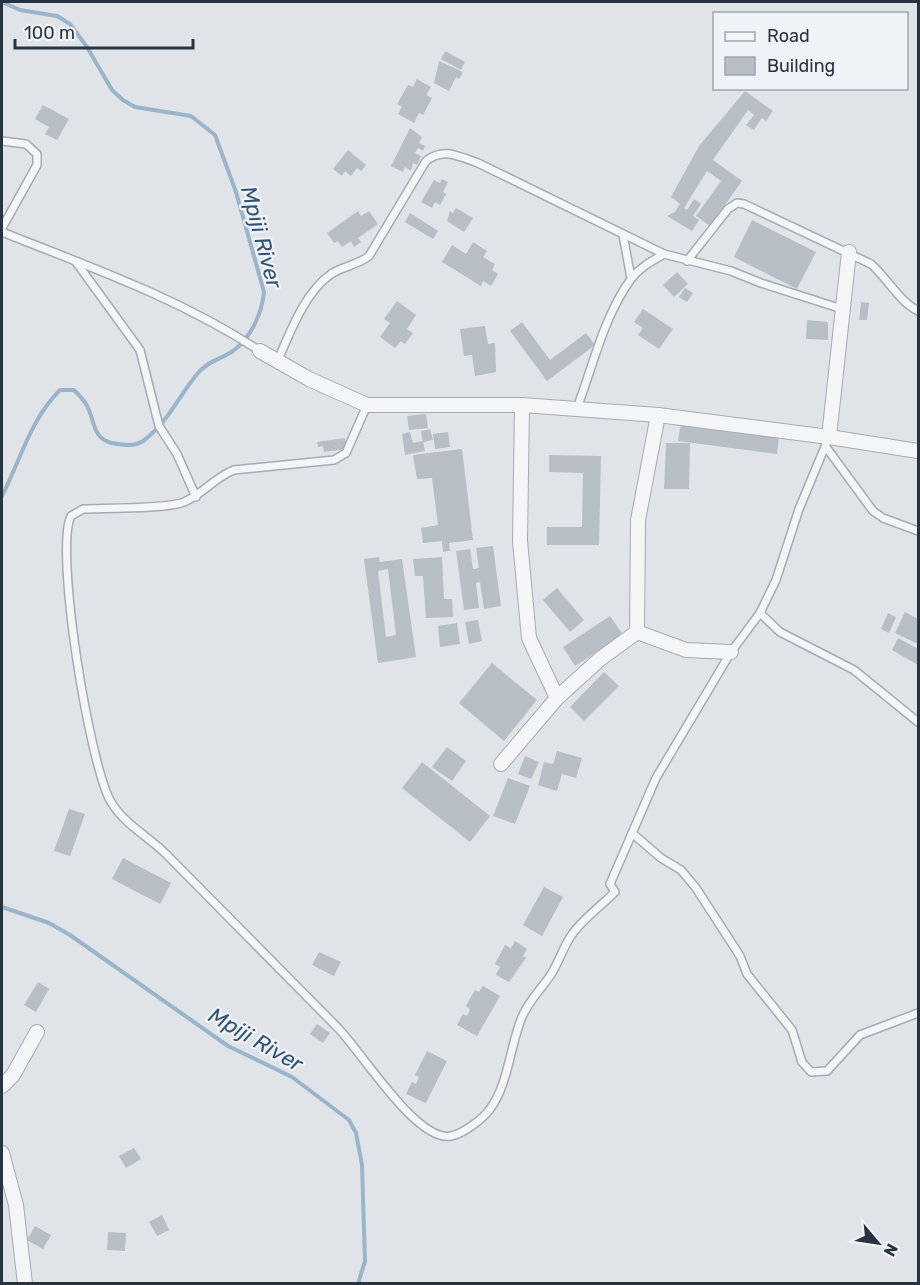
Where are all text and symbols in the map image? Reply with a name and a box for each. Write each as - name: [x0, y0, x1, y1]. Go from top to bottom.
- scale bar: [15, 12, 194, 50]
- legend: [713, 12, 908, 90]
- text: 100 m: [24, 22, 75, 44]
- text: Road: [767, 25, 810, 47]
- text: Building: [767, 55, 835, 77]
- water label: Mpiji River: [235, 183, 289, 293]
- water label: Mpiji River: [204, 1002, 309, 1078]
- north arrow: [848, 1213, 908, 1273]
- text: N: [880, 1240, 902, 1260]

